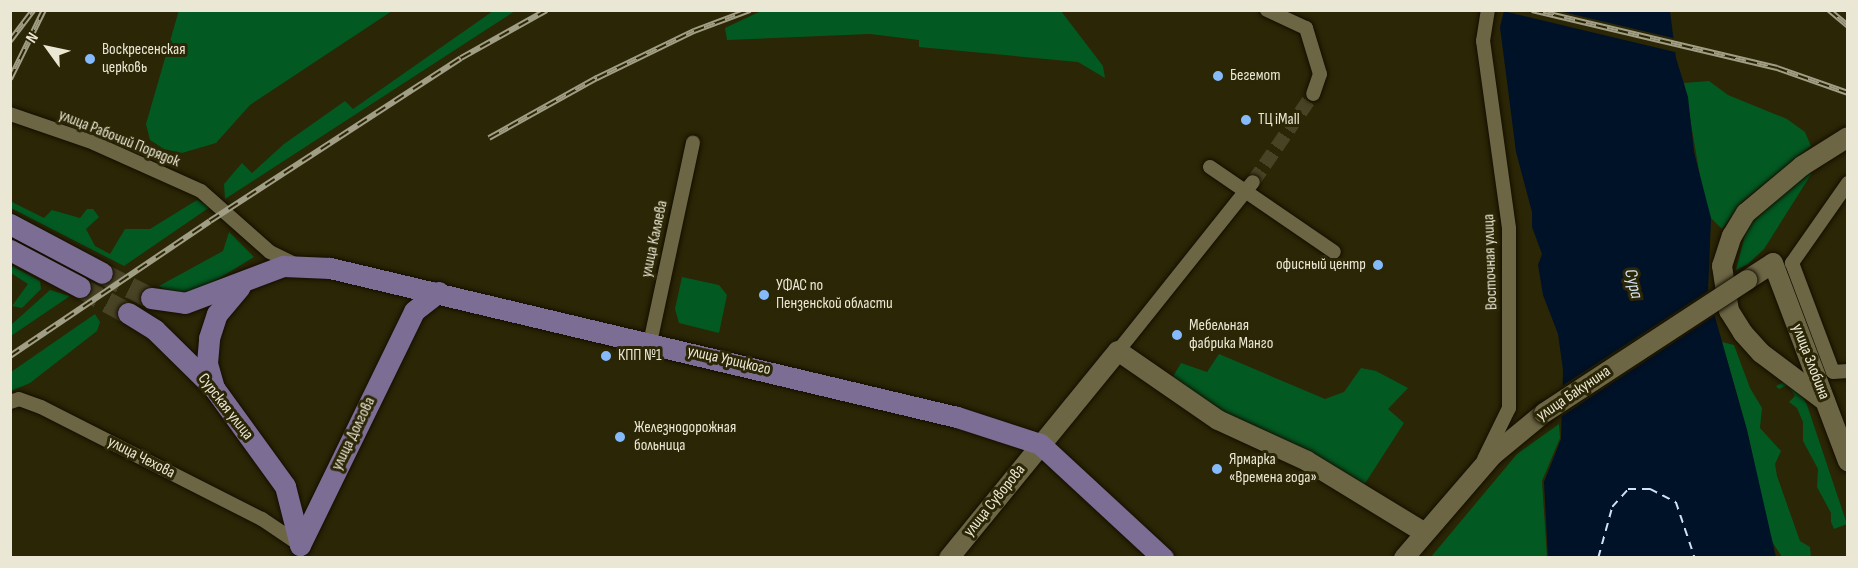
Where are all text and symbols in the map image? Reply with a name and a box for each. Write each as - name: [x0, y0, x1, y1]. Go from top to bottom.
- north arrow: [18, 18, 78, 78]
- text: N: [22, 29, 43, 47]
- place label: Воскресенская церковь: [102, 40, 186, 78]
- marker: Воскресенская церковь: [83, 52, 97, 66]
- place label: Бегемот: [1230, 66, 1281, 86]
- marker: Бегемот: [1211, 69, 1225, 83]
- street label: улица Рабочий Порядок: [56, 106, 182, 172]
- place label: ТЦ iMall: [1258, 110, 1300, 130]
- marker: ТЦ iMall: [1239, 113, 1253, 127]
- street label: улица Каляева: [637, 199, 673, 279]
- street label: Восточная улица: [1480, 214, 1502, 310]
- place label: офисный центр: [1276, 255, 1366, 275]
- marker: офисный центр: [1371, 258, 1385, 272]
- water label: Сура: [1619, 267, 1647, 301]
- place label: УФАС по Пензенской области: [776, 276, 893, 314]
- marker: УФАС по Пензенской области: [757, 288, 771, 302]
- place label: Мебельная фабрика Манго: [1189, 316, 1273, 354]
- street label: улица Злобина: [1787, 322, 1833, 402]
- marker: Мебельная фабрика Манго: [1170, 328, 1184, 342]
- street label: улица Урицкого: [685, 342, 773, 380]
- place label: КПП №1: [618, 346, 662, 366]
- marker: КПП №1: [599, 349, 613, 363]
- street label: улица Бакунина: [1533, 362, 1615, 426]
- street label: Сурская улица: [193, 370, 257, 444]
- street label: улица Долгова: [328, 394, 380, 474]
- place label: Железнодорожная больница: [634, 418, 736, 456]
- marker: Железнодорожная больница: [611, 428, 629, 446]
- street label: улица Чехова: [104, 433, 178, 483]
- place label: Ярмарка «Времена года»: [1229, 450, 1317, 488]
- street label: улица Суворова: [960, 461, 1030, 541]
- marker: Ярмарка «Времена года»: [1210, 462, 1224, 476]

